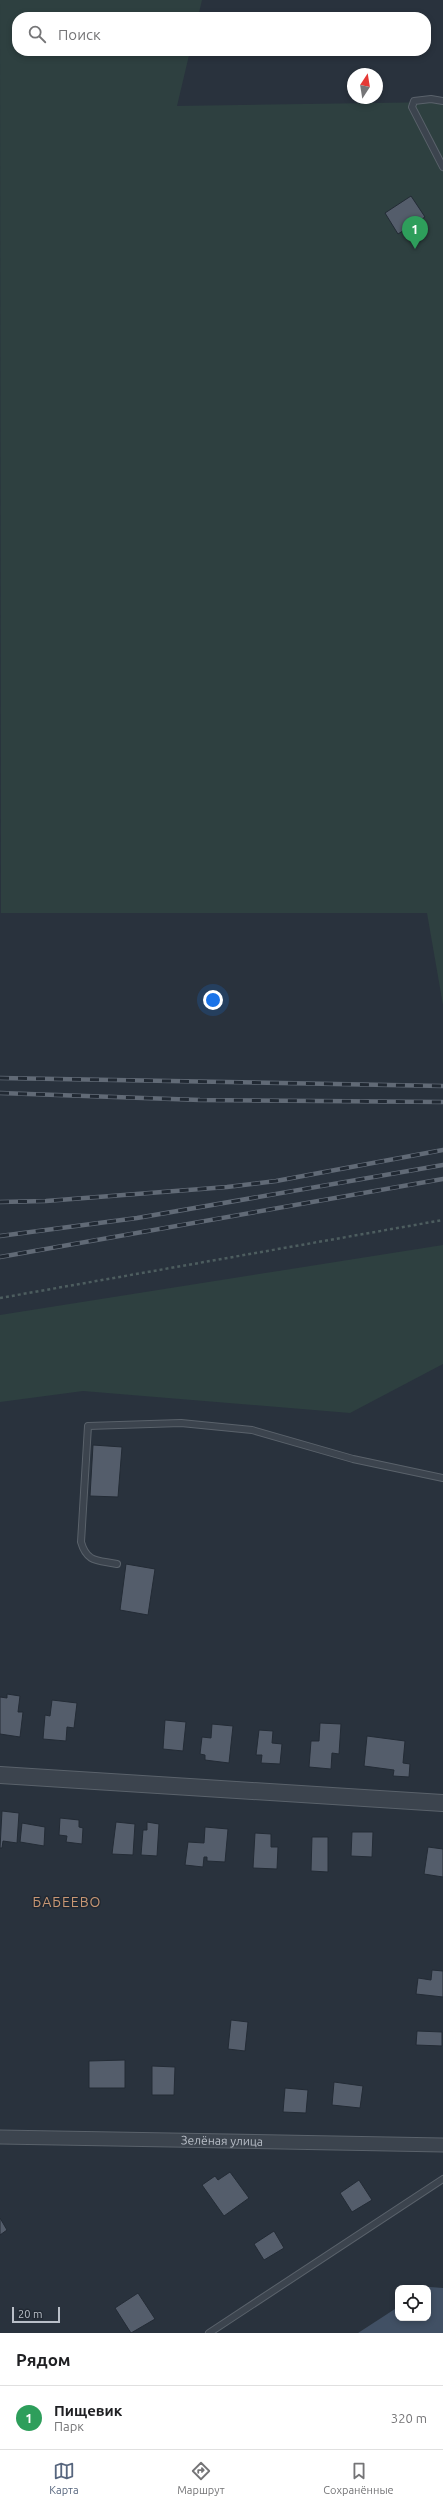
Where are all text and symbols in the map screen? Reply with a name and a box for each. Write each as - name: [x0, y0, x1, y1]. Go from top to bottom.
- search box: [12, 12, 431, 56]
- icon: search: [26, 23, 48, 45]
- text: Поиск: [58, 26, 101, 43]
- north arrow: [347, 68, 383, 104]
- pin: 1: [402, 216, 428, 249]
- your location: [203, 990, 223, 1010]
- district label: БАБЕЕВО: [33, 1894, 101, 1910]
- street label: Зелёная улица: [181, 2133, 263, 2148]
- map controls: [395, 2285, 431, 2321]
- button: locate: [395, 2285, 431, 2321]
- scale bar: [12, 2305, 60, 2324]
- text: 20 m: [18, 2308, 42, 2320]
- text: Рядом: [16, 2350, 71, 2369]
- text: Пищевик: [54, 2402, 122, 2419]
- text: 1: [25, 2411, 33, 2425]
- text: 320 m: [391, 2411, 427, 2425]
- text: Парк: [54, 2419, 84, 2433]
- tab: Карта: [49, 2460, 79, 2496]
- tab: Маршрут: [177, 2460, 225, 2496]
- tab: Сохранённые: [323, 2460, 394, 2496]

